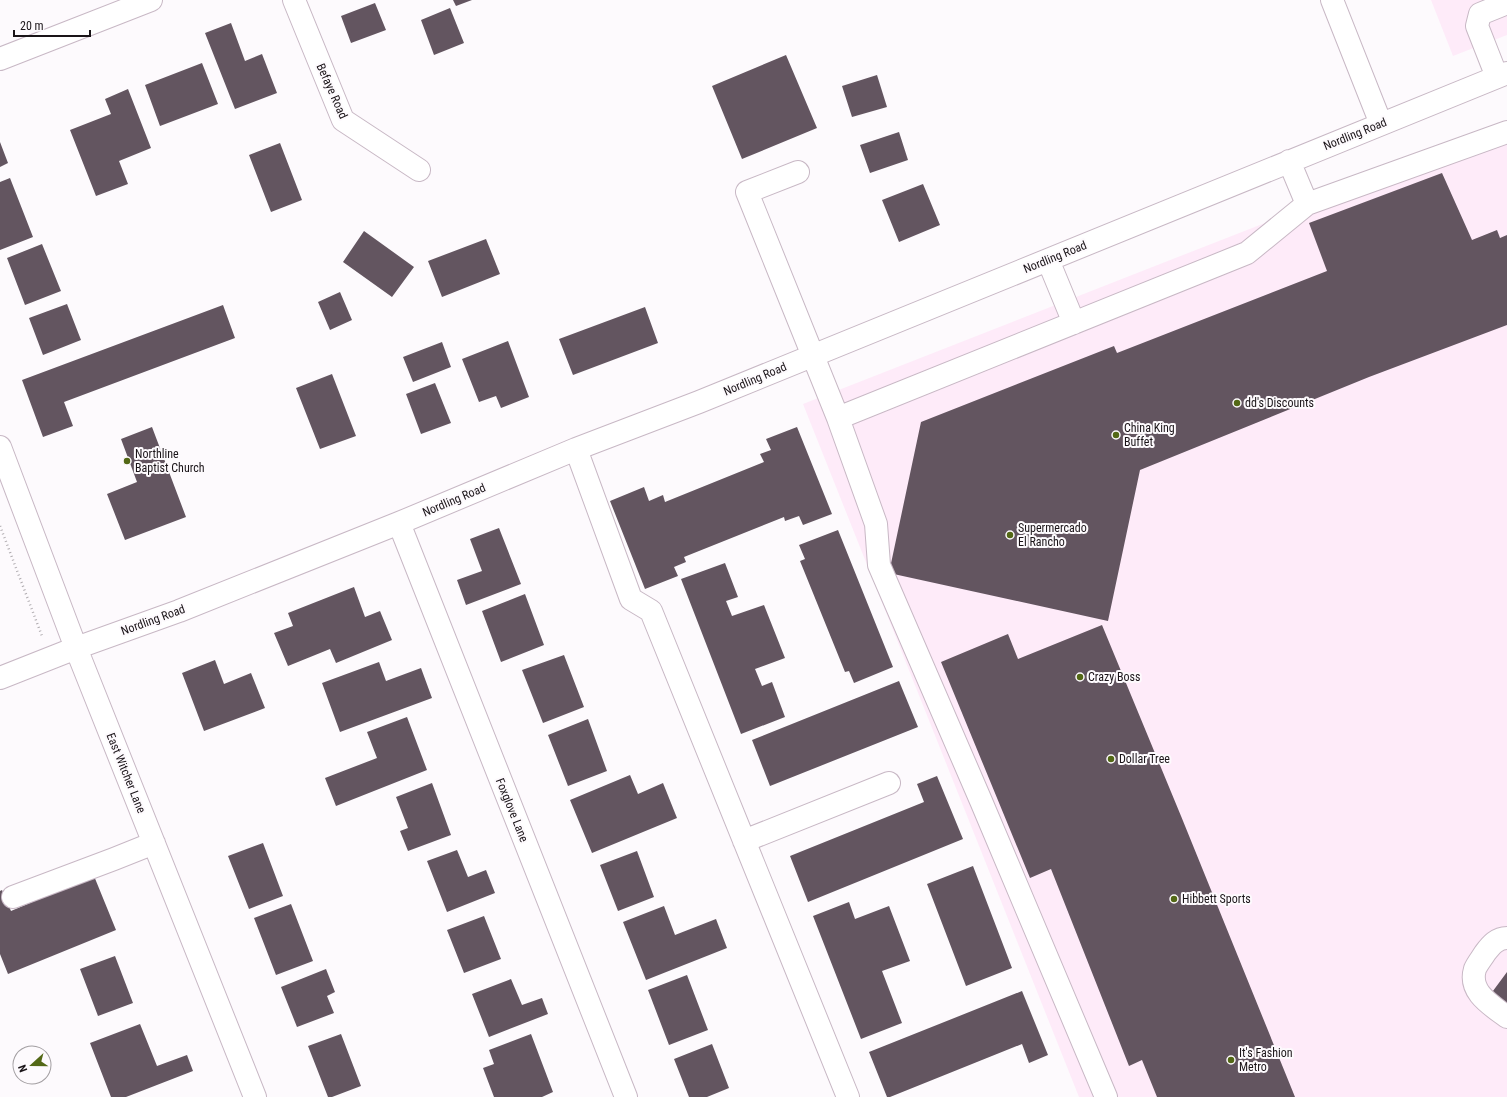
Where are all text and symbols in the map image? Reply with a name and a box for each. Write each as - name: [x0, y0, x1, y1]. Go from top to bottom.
- scale bar: [14, 12, 90, 38]
- text: 20 m: [20, 19, 44, 33]
- street label: Befaye Road: [314, 61, 350, 121]
- street label: Nordling Road: [1321, 115, 1389, 153]
- street label: Nordling Road: [1021, 238, 1089, 276]
- street label: Nordling Road: [721, 359, 789, 399]
- place label: dd's Discounts: [1245, 396, 1314, 410]
- marker: dd's Discounts: [1232, 398, 1242, 408]
- place label: China King Buffet: [1124, 421, 1175, 449]
- marker: China King Buffet: [1111, 430, 1121, 440]
- place label: Northline Baptist Church: [135, 447, 205, 475]
- marker: Northline Baptist Church: [122, 456, 132, 466]
- street label: Nordling Road: [420, 480, 488, 520]
- place label: Supermercado El Rancho: [1018, 521, 1087, 549]
- marker: Supermercado El Rancho: [1005, 530, 1015, 540]
- street label: Nordling Road: [119, 602, 187, 638]
- place label: Crazy Boss: [1088, 670, 1141, 684]
- marker: Crazy Boss: [1075, 672, 1085, 682]
- street label: East Witcher Lane: [104, 731, 149, 815]
- place label: Dollar Tree: [1119, 752, 1170, 766]
- marker: Dollar Tree: [1106, 754, 1116, 764]
- street label: Foxglove Lane: [493, 776, 531, 844]
- place label: Hibbett Sports: [1182, 892, 1251, 906]
- marker: Hibbett Sports: [1169, 894, 1179, 904]
- north arrow: [12, 1045, 52, 1085]
- place label: It's Fashion Metro: [1239, 1046, 1293, 1074]
- marker: It's Fashion Metro: [1226, 1055, 1236, 1065]
- text: N: [16, 1063, 30, 1074]

